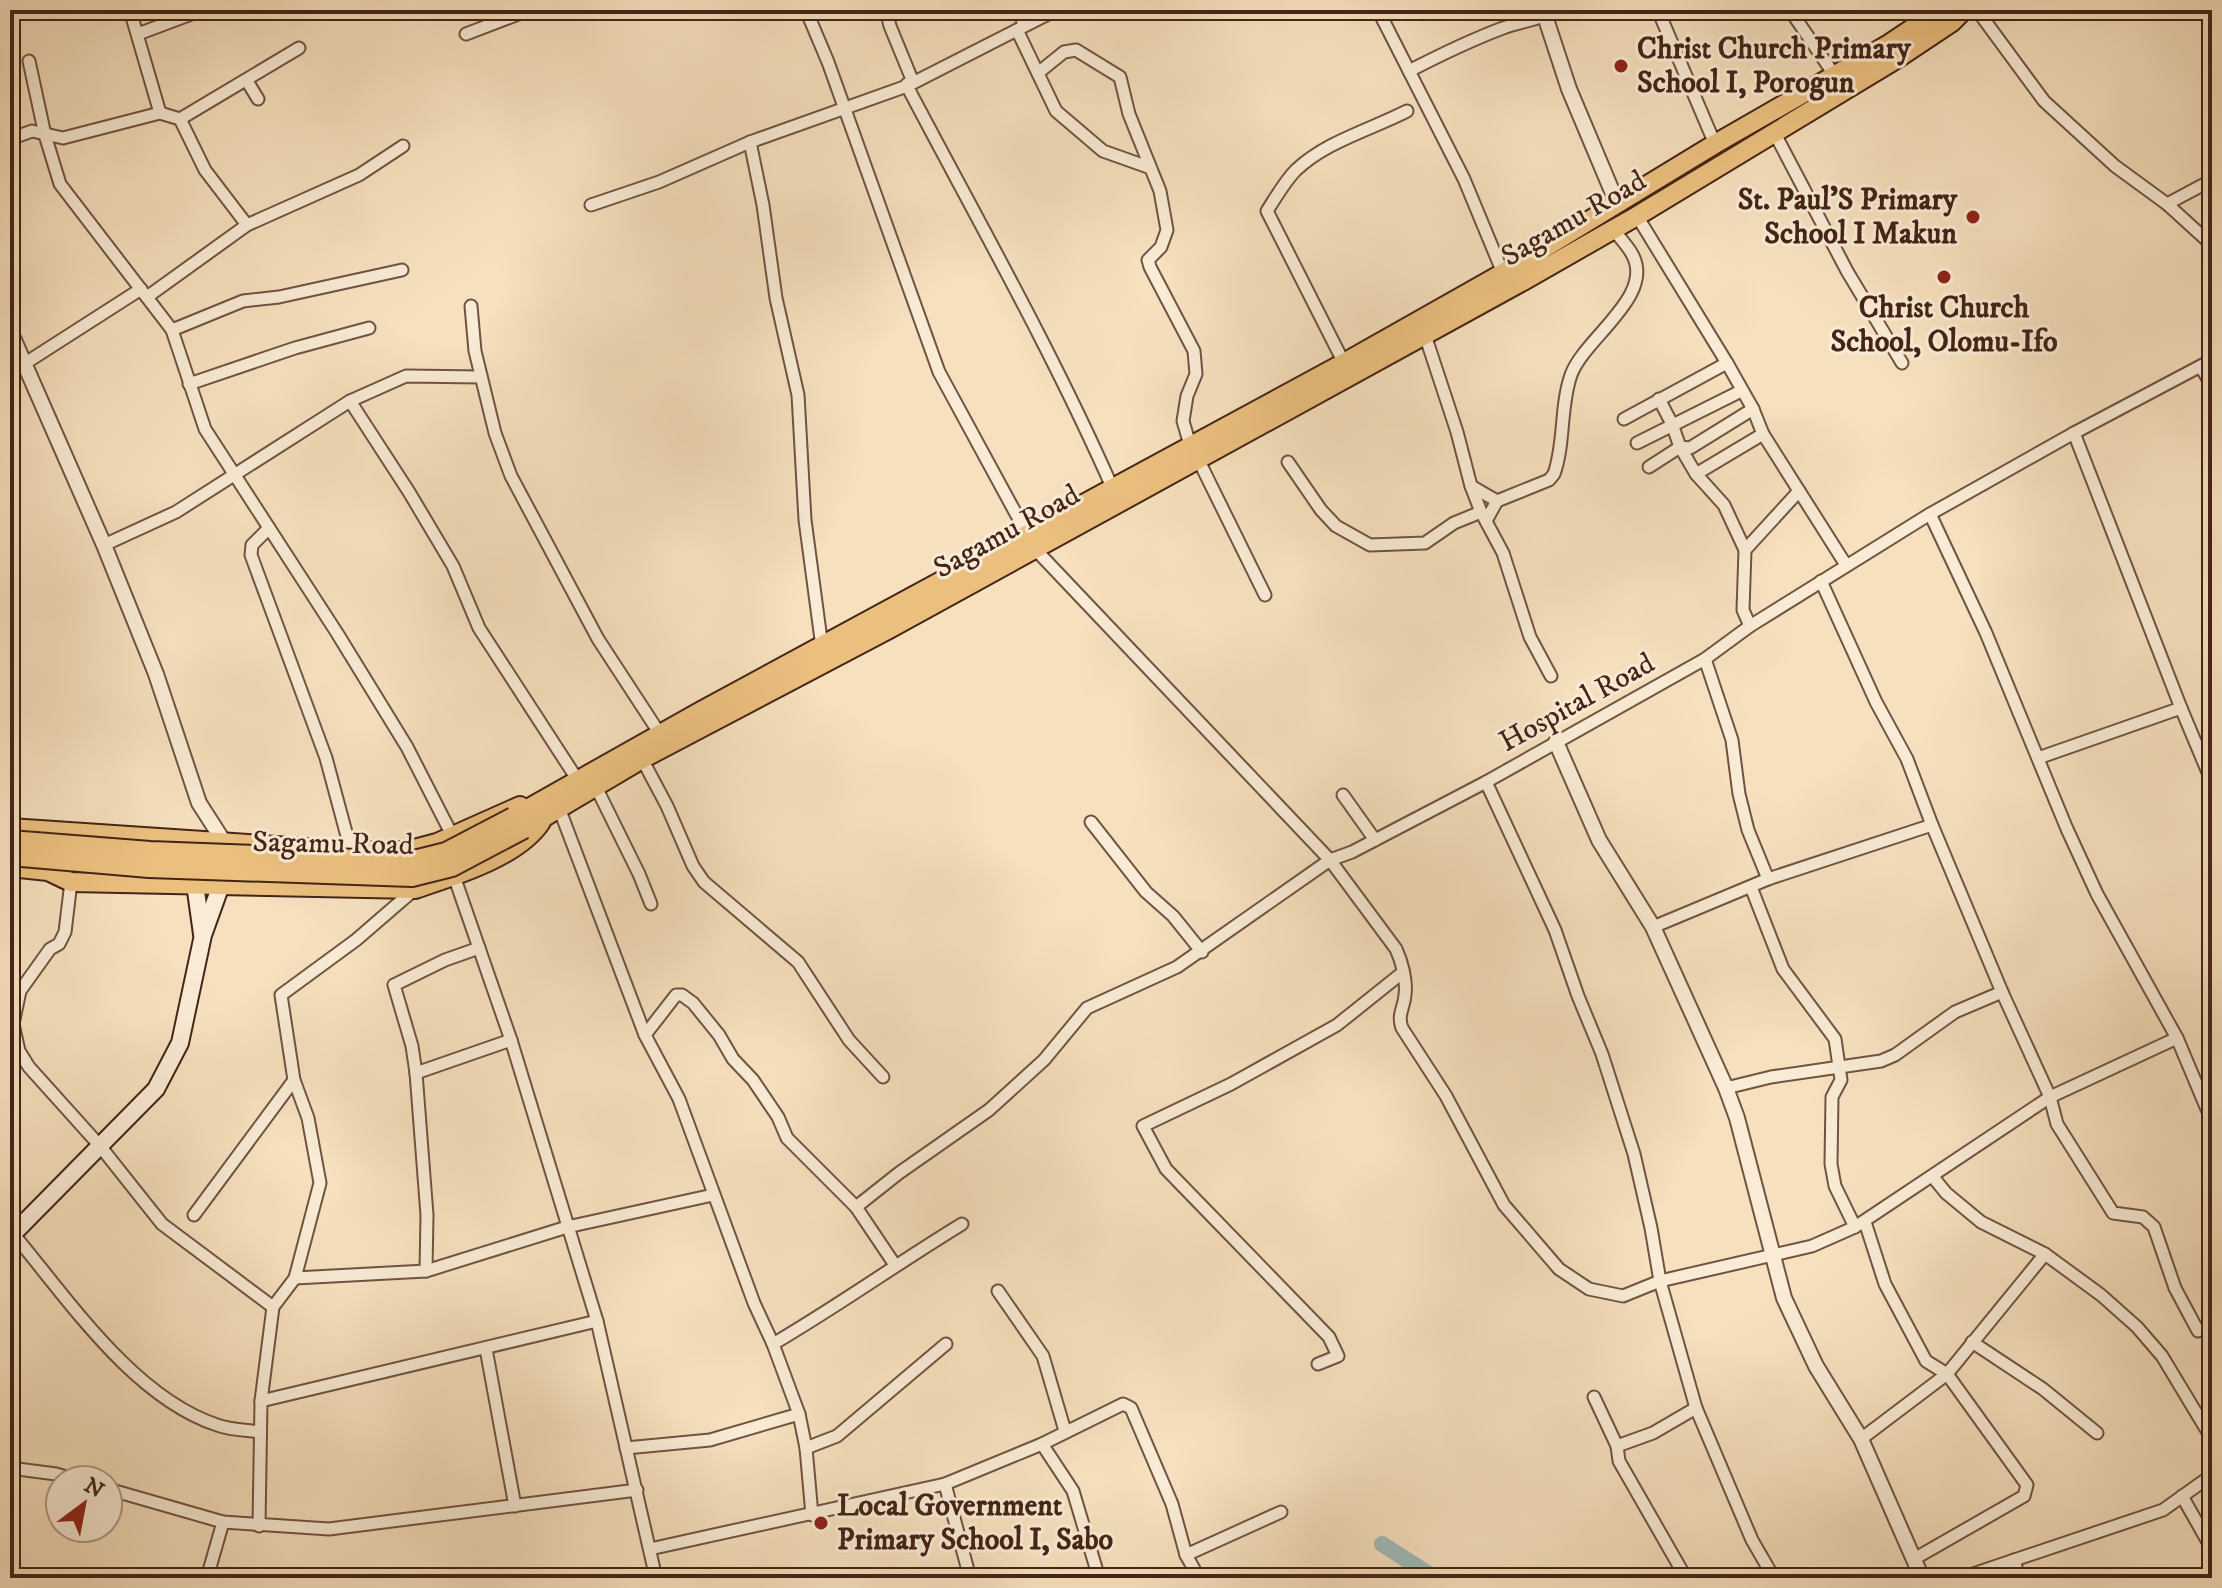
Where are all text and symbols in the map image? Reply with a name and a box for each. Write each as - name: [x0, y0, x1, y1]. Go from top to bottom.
- place label: Christ Church Primary School I, Porogun: [1637, 31, 1912, 102]
- marker: Christ Church Primary School I, Porogun: [1612, 57, 1630, 75]
- street label: Sagamu Road: [1495, 163, 1653, 275]
- place label: St. Paul'S Primary School I Makun: [1738, 182, 1958, 253]
- marker: St. Paul'S Primary School I Makun: [1964, 208, 1982, 226]
- marker: Christ Church School, Olomu-Ifo: [1935, 268, 1953, 286]
- place label: Christ Church School, Olomu-Ifo: [1830, 290, 2058, 361]
- street label: Sagamu Road: [928, 477, 1087, 587]
- street label: Hospital Road: [1493, 645, 1661, 761]
- street label: Sagamu Road: [252, 824, 414, 864]
- north arrow: [44, 1464, 124, 1544]
- text: N: [79, 1472, 109, 1505]
- place label: Local Government Primary School I, Sabo: [837, 1488, 1113, 1559]
- marker: Local Government Primary School I, Sabo: [812, 1514, 830, 1532]

